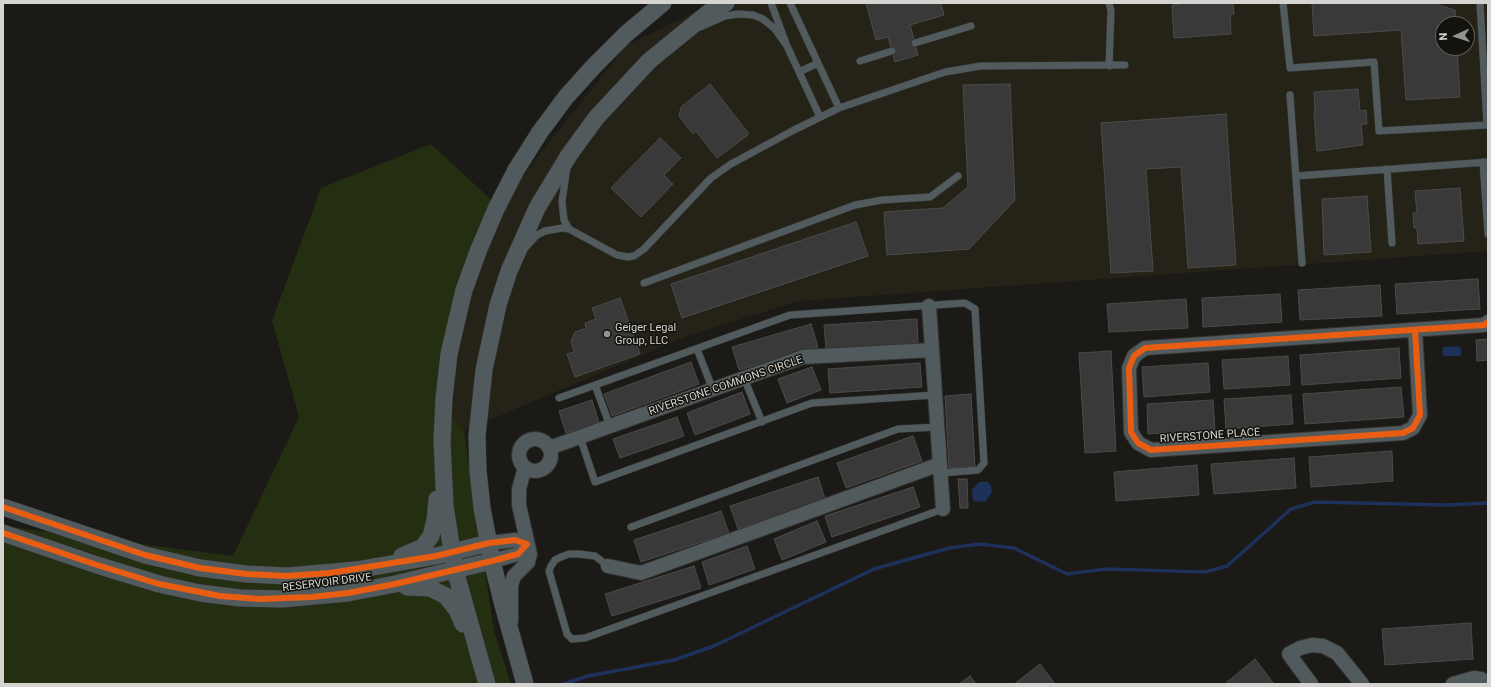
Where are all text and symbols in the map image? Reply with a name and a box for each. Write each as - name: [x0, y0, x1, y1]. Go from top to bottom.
- north arrow: [1435, 16, 1475, 56]
- text: N: [1437, 32, 1450, 41]
- place label: Geiger Legal Group, LLC: [615, 321, 676, 347]
- marker: Geiger Legal Group, LLC: [602, 329, 612, 339]
- street label: RIVERSTONE COMMONS CIRCLE: [647, 353, 805, 419]
- street label: RIVERSTONE PLACE: [1159, 426, 1261, 446]
- street label: RESERVOIR DRIVE: [282, 571, 372, 595]

